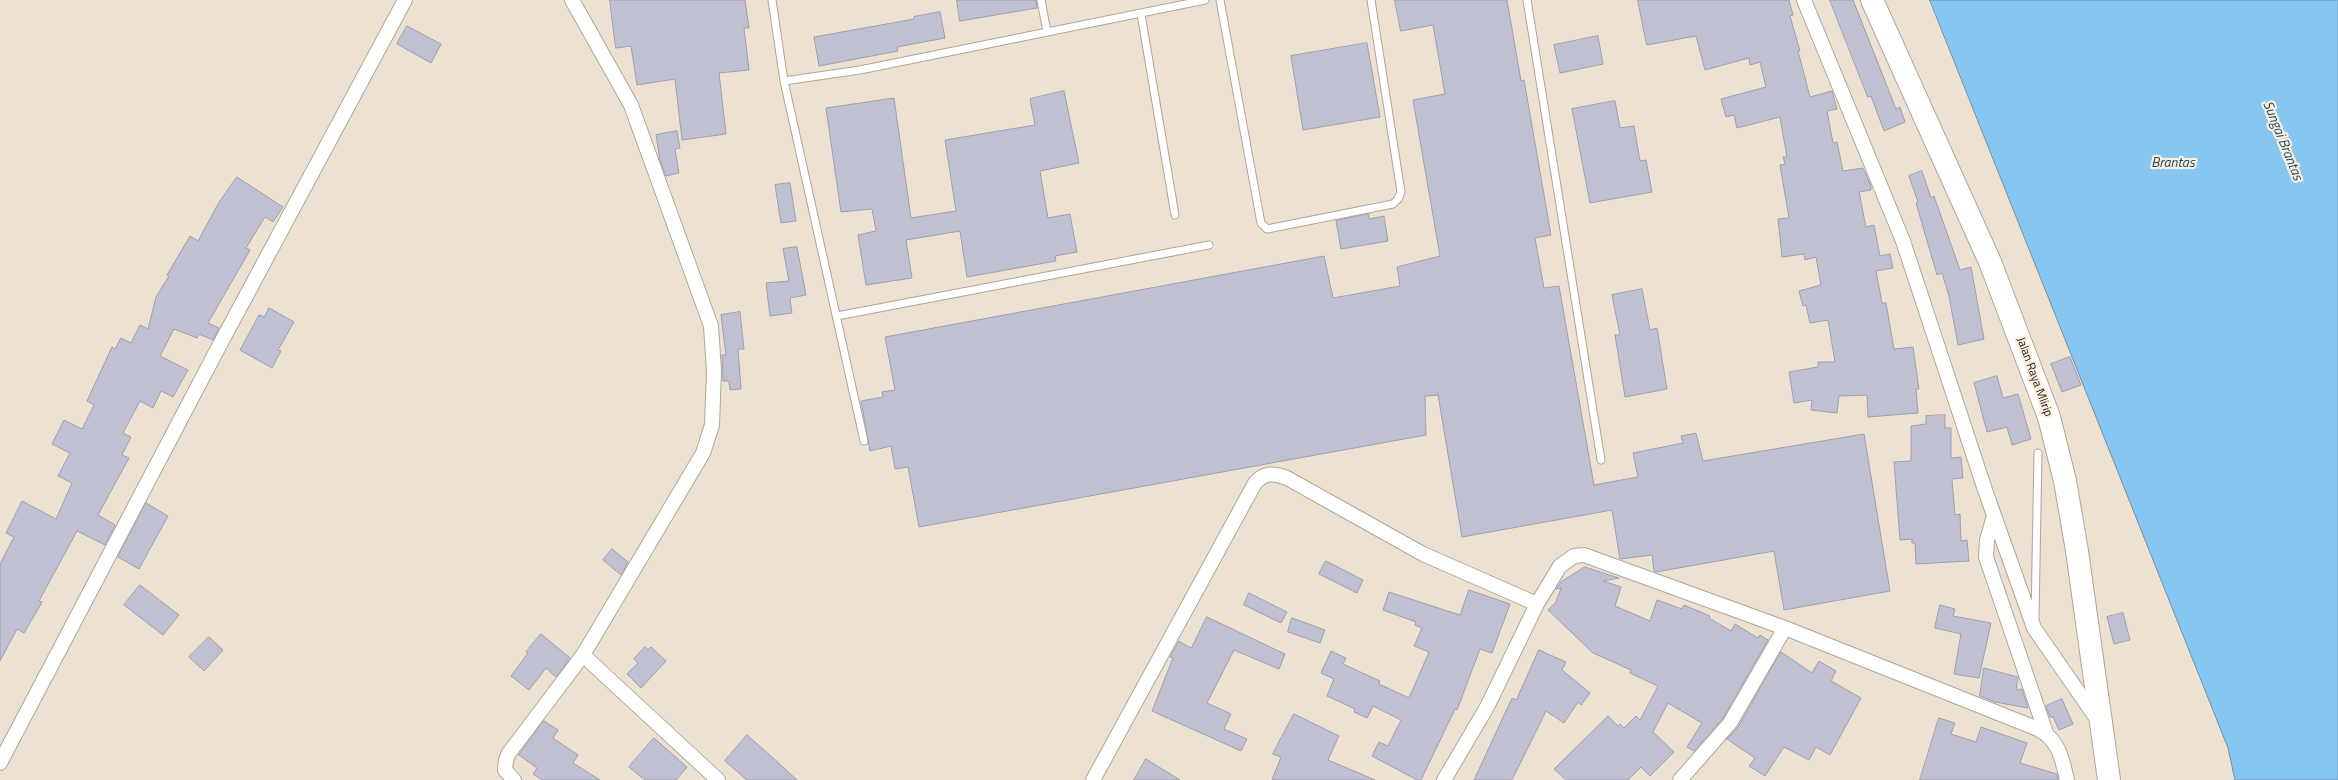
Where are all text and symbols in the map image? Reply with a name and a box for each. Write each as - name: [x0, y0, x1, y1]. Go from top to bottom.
- water label: Sungai Brantas: [2258, 99, 2306, 183]
- water label: Brantas: [2151, 156, 2195, 172]
- street label: Jalan Raya Mlirip: [2013, 335, 2055, 419]

